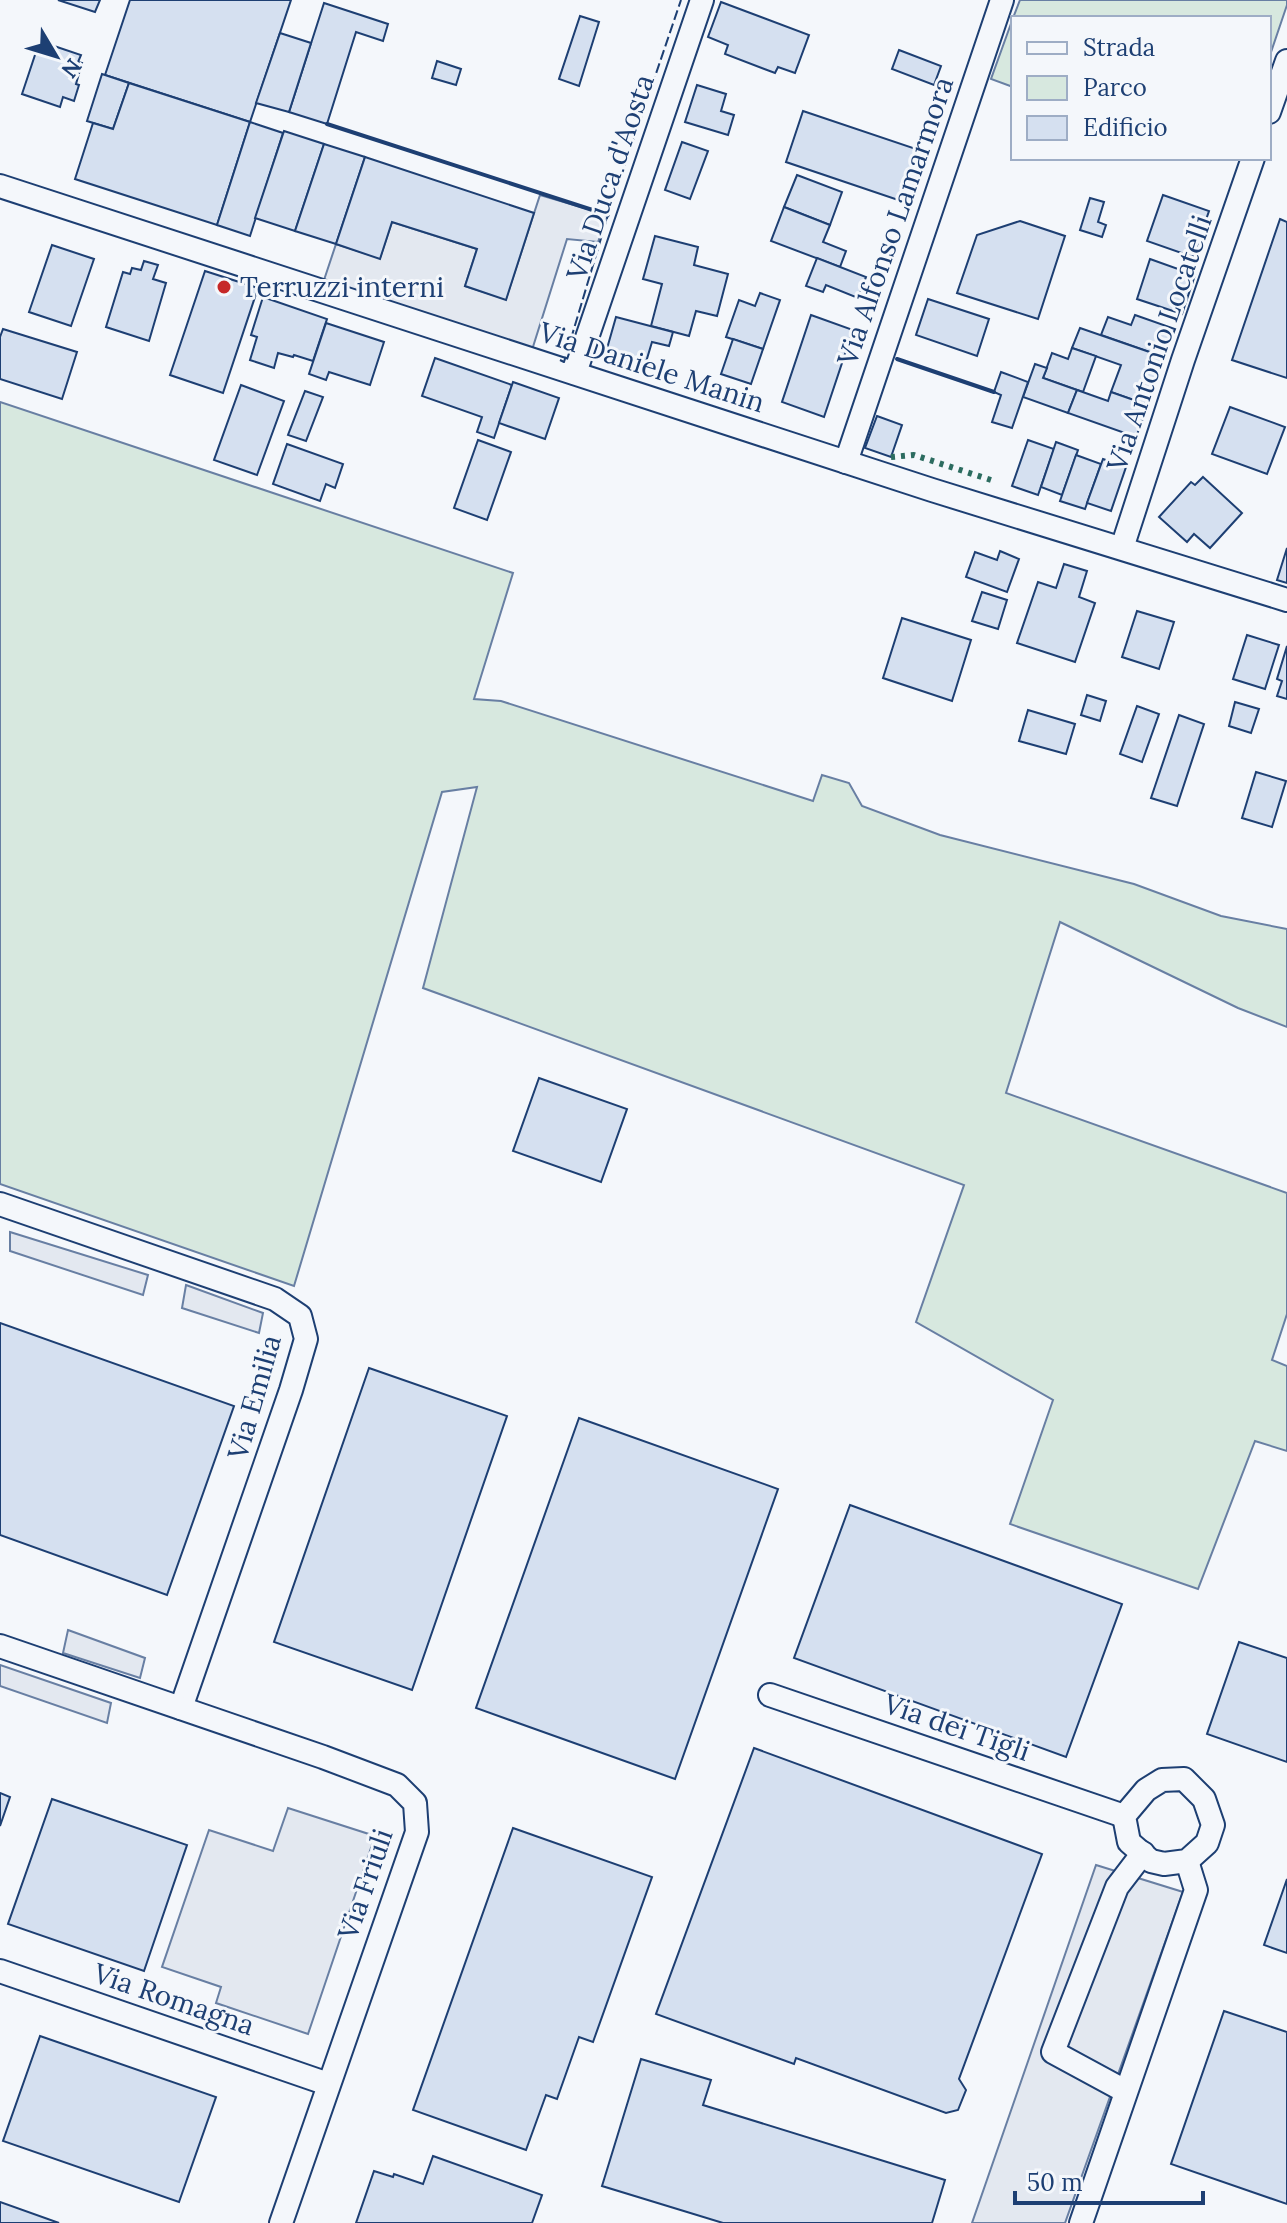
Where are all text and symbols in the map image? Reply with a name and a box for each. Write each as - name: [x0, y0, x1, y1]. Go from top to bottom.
- north arrow: [16, 16, 96, 96]
- legend: [1011, 16, 1271, 160]
- text: Strada: [1083, 32, 1155, 63]
- text: N: [55, 53, 88, 84]
- street label: Via Duca d'Aosta: [558, 69, 662, 286]
- street label: Via Alfonso Lamarmora: [828, 72, 961, 371]
- text: Parco: [1083, 72, 1147, 103]
- text: Edificio: [1083, 112, 1168, 143]
- street label: Via Antonio Locatelli: [1098, 210, 1220, 477]
- place label: Terruzzi interni: [240, 269, 444, 305]
- marker: Terruzzi interni: [215, 278, 233, 296]
- street label: Via Daniele Manin: [534, 313, 769, 420]
- street label: Via Emilia: [219, 1331, 289, 1464]
- street label: Via dei Tigli: [878, 1685, 1035, 1769]
- street label: Via Friuli: [329, 1824, 401, 1945]
- street label: Via Romagna: [88, 1954, 259, 2043]
- scale bar: [1015, 2155, 1203, 2205]
- text: 50 m: [1027, 2167, 1083, 2198]

